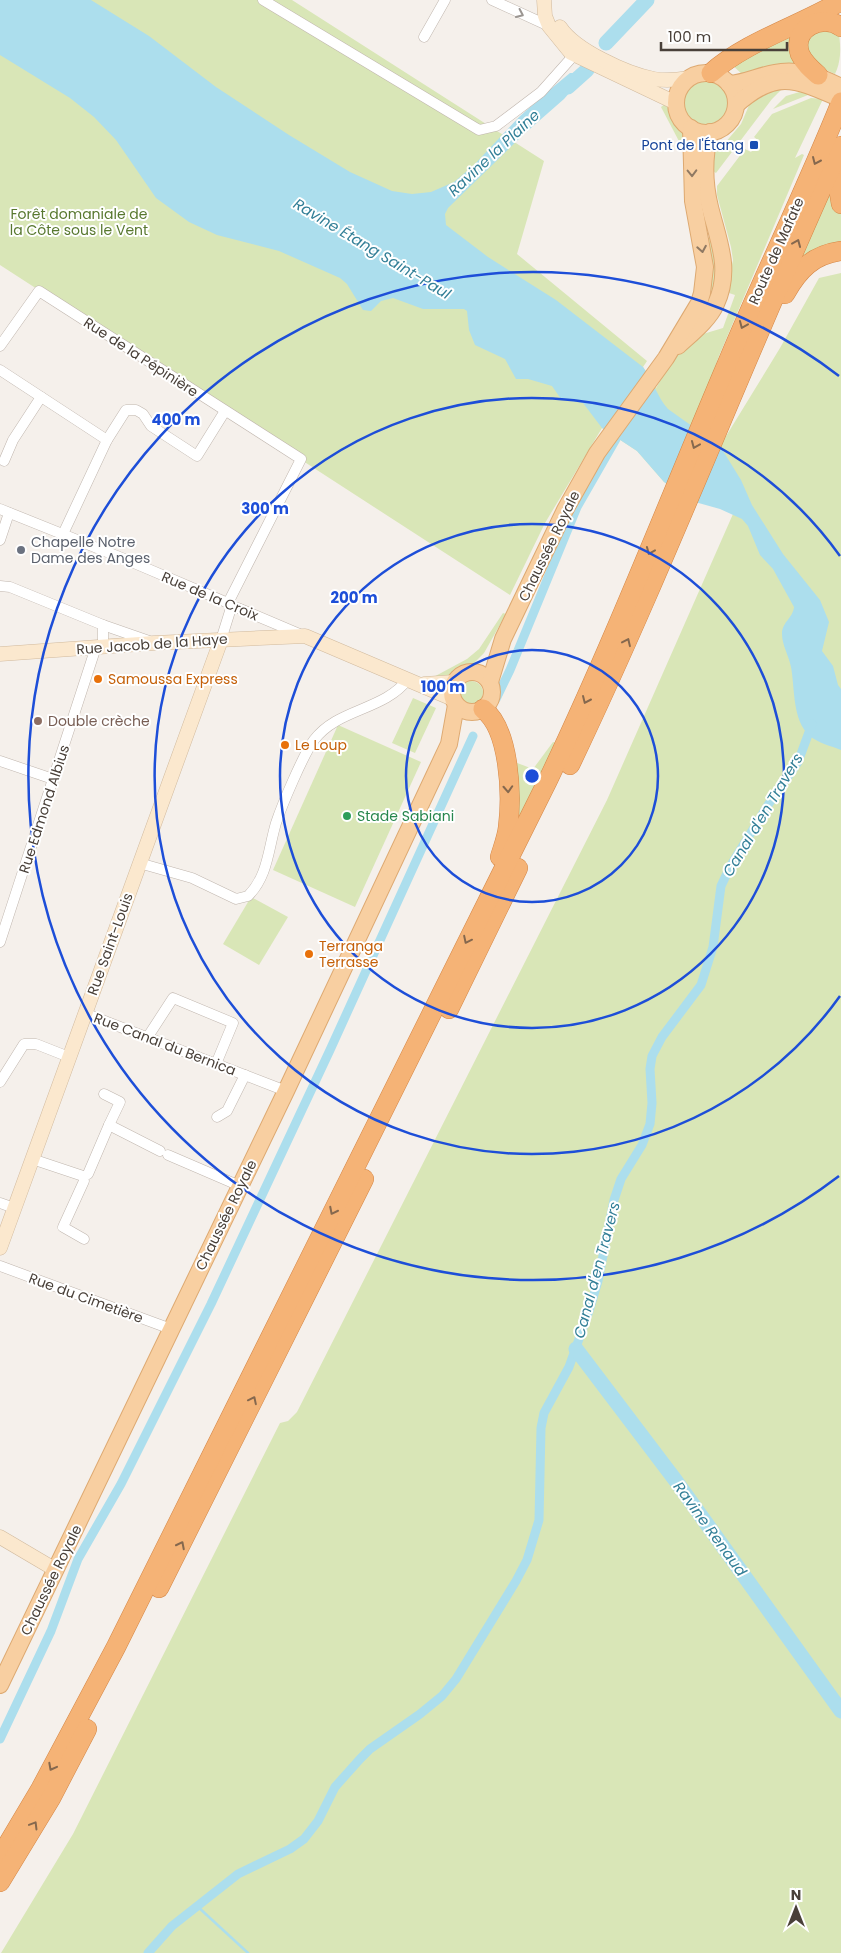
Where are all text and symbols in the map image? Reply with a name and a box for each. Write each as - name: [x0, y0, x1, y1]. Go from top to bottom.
- one-way arrow: [515, 7, 524, 18]
- scale bar: [661, 20, 787, 52]
- text: 100 m: [668, 26, 711, 47]
- water label: Ravine la Plaine: [443, 105, 544, 201]
- place label: Pont de l'Étang: [641, 135, 744, 155]
- marker: Pont de l'Étang: [748, 139, 760, 151]
- one-way arrow: [811, 156, 822, 165]
- one-way arrow: [687, 170, 697, 177]
- water label: Ravine Étang Saint-Paul: [290, 193, 455, 304]
- street label: Route de Mafate: [743, 194, 809, 308]
- park label: Forêt domaniale de la Côte sous le Vent: [10, 204, 148, 240]
- one-way arrow: [791, 239, 801, 248]
- one-way arrow: [697, 244, 707, 253]
- street label: Rue de la Pépinière: [80, 312, 203, 402]
- one-way arrow: [739, 320, 749, 329]
- text: 400 m: [152, 409, 201, 430]
- one-way arrow: [690, 440, 701, 449]
- street label: Chaussée Royale: [514, 487, 585, 605]
- text: 300 m: [241, 498, 289, 519]
- place label: Chapelle Notre Dame des Anges: [31, 532, 150, 568]
- marker: Chapelle Notre Dame des Anges: [15, 544, 27, 556]
- one-way arrow: [646, 546, 656, 555]
- street label: Rue de la Croix: [158, 567, 262, 626]
- text: 200 m: [330, 587, 378, 608]
- street label: Rue Jacob de la Haye: [76, 629, 229, 659]
- one-way arrow: [621, 638, 632, 647]
- place label: Samoussa Express: [108, 669, 238, 689]
- marker: Samoussa Express: [92, 673, 104, 685]
- text: 100 m: [421, 676, 465, 697]
- one-way arrow: [581, 695, 592, 704]
- place label: Double crèche: [48, 711, 150, 731]
- marker: Double crèche: [32, 715, 44, 727]
- place label: Le Loup: [295, 735, 347, 755]
- marker: Le Loup: [279, 739, 291, 751]
- street label: Rue Edmond Albius: [14, 742, 74, 876]
- water label: Canal d'en Travers: [717, 749, 808, 880]
- centre of rings: [523, 767, 541, 785]
- one-way arrow: [503, 785, 514, 793]
- place label: Stade Sabiani: [357, 806, 454, 826]
- marker: Stade Sabiani: [341, 810, 353, 822]
- street label: Rue Saint-Louis: [82, 890, 138, 998]
- one-way arrow: [463, 935, 474, 944]
- place label: Terranga Terrasse: [319, 936, 383, 972]
- marker: Terranga Terrasse: [303, 948, 315, 960]
- street label: Rue Canal du Bernica: [91, 1008, 239, 1080]
- street label: Chaussée Royale: [191, 1156, 262, 1274]
- water label: Canal d'en Travers: [568, 1199, 625, 1340]
- one-way arrow: [329, 1206, 339, 1215]
- street label: Rue du Cimetière: [26, 1268, 146, 1328]
- one-way arrow: [247, 1396, 257, 1405]
- water label: Ravine Renaud: [669, 1477, 753, 1581]
- street label: Chaussée Royale: [16, 1521, 87, 1639]
- one-way arrow: [175, 1541, 185, 1550]
- one-way arrow: [48, 1762, 58, 1771]
- one-way arrow: [28, 1822, 38, 1831]
- north arrow: [771, 1883, 821, 1933]
- text: N: [791, 1885, 801, 1905]

